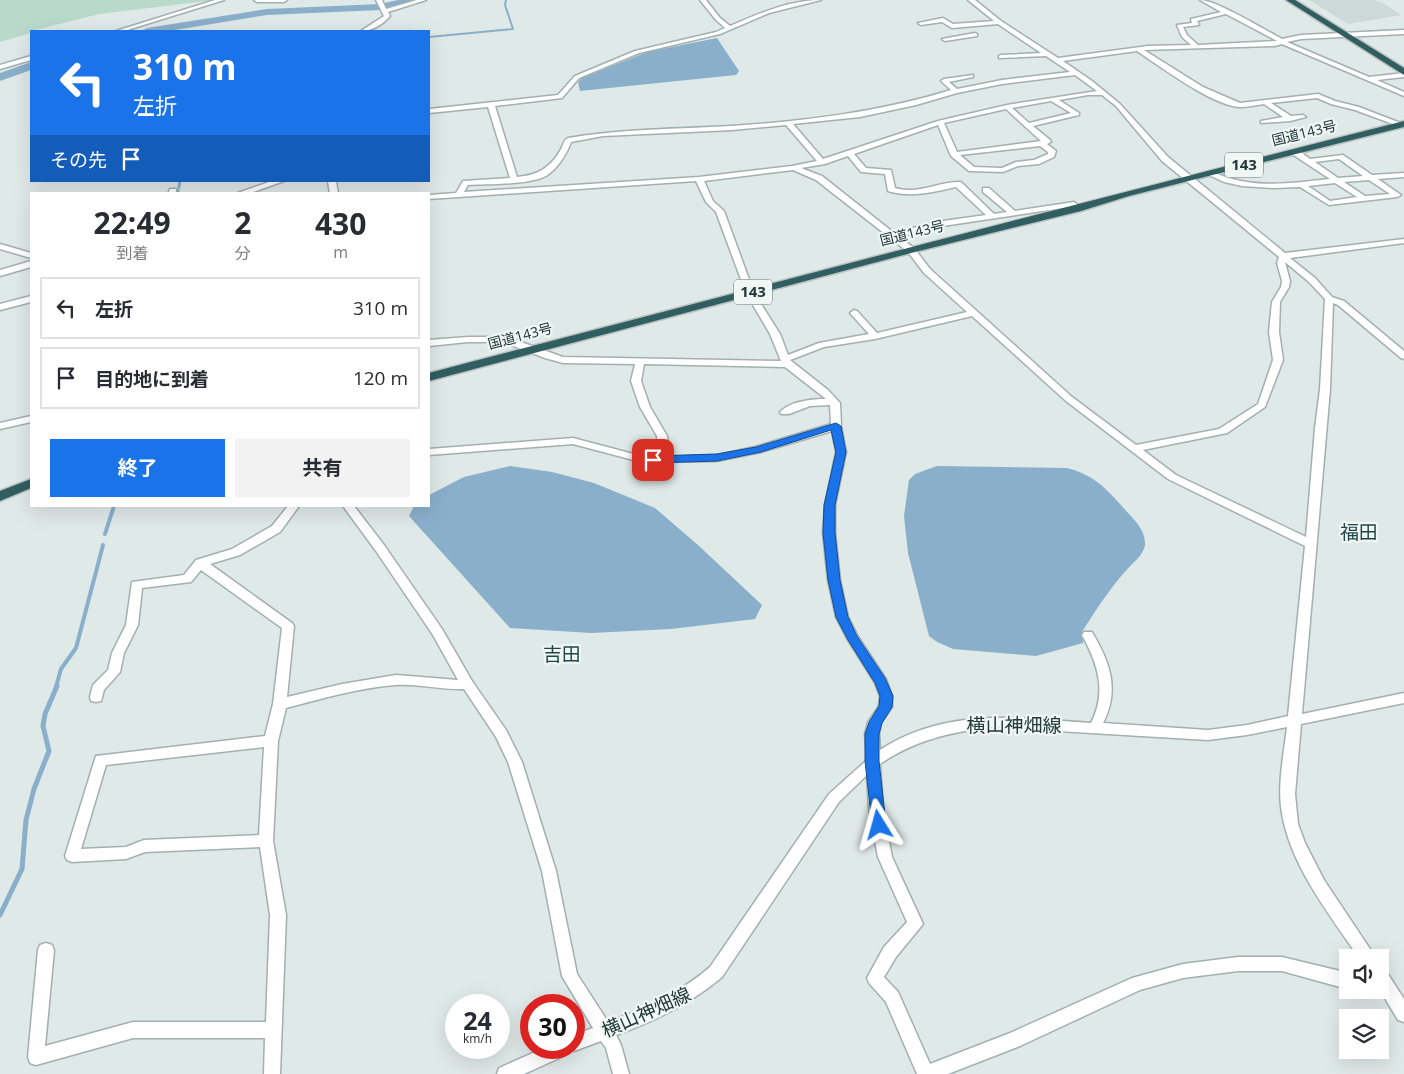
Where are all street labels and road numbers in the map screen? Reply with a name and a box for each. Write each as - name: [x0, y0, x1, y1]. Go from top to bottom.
- street label: 国道143号: [1270, 115, 1338, 150]
- road number: 143: [1225, 152, 1263, 178]
- street label: 国道143号: [878, 215, 946, 250]
- road number: 143: [734, 280, 772, 304]
- street label: 国道143号: [486, 318, 554, 353]
- street label: 横山神畑線: [966, 712, 1062, 738]
- street label: 横山神畑線: [597, 981, 695, 1043]

